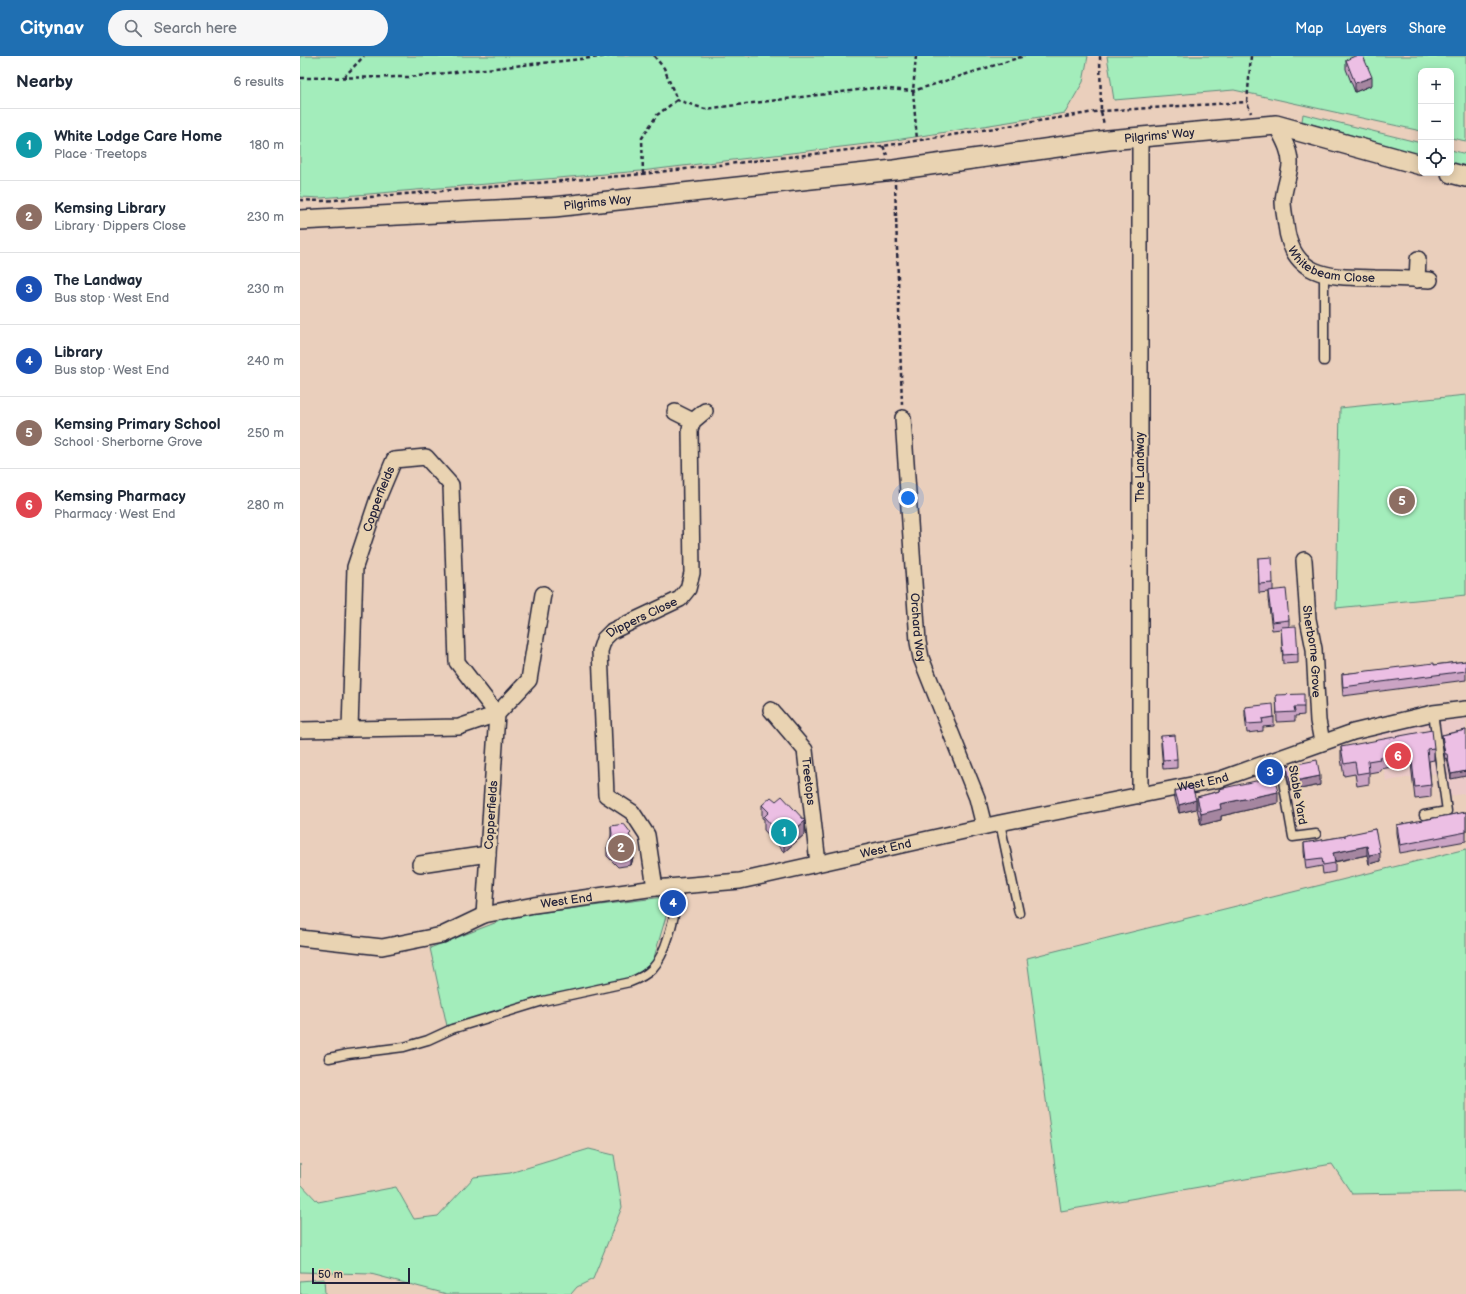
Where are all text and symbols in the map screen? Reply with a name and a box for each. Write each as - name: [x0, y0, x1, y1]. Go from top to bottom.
- search box: [108, 10, 388, 46]
- text: Citynav: [20, 17, 84, 40]
- icon: search: [122, 17, 144, 39]
- text: Search here: [154, 19, 237, 38]
- text: Map: [1295, 20, 1323, 37]
- text: Layers: [1345, 20, 1387, 37]
- text: Share: [1409, 20, 1446, 37]
- map controls: [1418, 68, 1454, 176]
- button: +: [1418, 68, 1454, 104]
- text: Nearby: [16, 72, 73, 92]
- text: 6 results: [234, 74, 284, 90]
- button: −: [1418, 104, 1454, 140]
- street label: Pilgrims' Way: [1123, 125, 1196, 147]
- text: White Lodge Care Home: [54, 127, 222, 146]
- text: 1: [26, 137, 32, 153]
- text: 180 m: [249, 137, 284, 153]
- button: locate: [1418, 140, 1454, 176]
- text: Place · Treetops: [54, 146, 147, 162]
- street label: Pilgrims Way: [563, 192, 633, 214]
- text: Kemsing Library: [54, 199, 166, 218]
- text: 2: [25, 209, 33, 225]
- text: 230 m: [247, 209, 284, 225]
- text: Library · Dippers Close: [54, 218, 186, 234]
- street label: Whitebeam Close: [1284, 244, 1375, 286]
- text: The Landway: [54, 271, 142, 290]
- text: 3: [25, 281, 33, 297]
- text: 230 m: [247, 281, 284, 297]
- text: Bus stop · West End: [54, 290, 169, 306]
- text: Library: [54, 343, 103, 362]
- text: 4: [25, 353, 33, 369]
- text: 240 m: [247, 353, 284, 369]
- text: Bus stop · West End: [54, 362, 169, 378]
- text: Kemsing Primary School: [54, 415, 221, 434]
- text: 5: [25, 425, 33, 441]
- text: 250 m: [247, 425, 284, 441]
- street label: The Landway: [1133, 431, 1148, 502]
- text: School · Sherborne Grove: [54, 434, 203, 450]
- street label: Copperfields: [360, 464, 399, 534]
- pin: 5: [1389, 486, 1415, 516]
- text: Kemsing Pharmacy: [54, 487, 186, 506]
- your location: [898, 488, 918, 508]
- text: 6: [25, 497, 33, 513]
- text: 280 m: [247, 497, 284, 513]
- text: Pharmacy · West End: [54, 506, 175, 522]
- street label: Orchard Way: [907, 592, 929, 665]
- street label: Dippers Close: [603, 594, 680, 641]
- street label: Sherborne Grove: [1299, 605, 1324, 698]
- pin: 6: [1385, 741, 1411, 771]
- street label: Treetops: [798, 757, 818, 806]
- pin: 3: [1257, 757, 1283, 787]
- street label: Stable Yard: [1285, 764, 1310, 826]
- street label: West End: [1176, 770, 1231, 796]
- street label: Copperfields: [482, 780, 501, 850]
- pin: 1: [771, 817, 797, 847]
- pin: 2: [608, 833, 634, 863]
- street label: West End: [859, 836, 913, 862]
- pin: 4: [660, 888, 686, 918]
- street label: West End: [540, 890, 593, 912]
- scale bar: [312, 1266, 410, 1285]
- text: 50 m: [318, 1268, 343, 1281]

